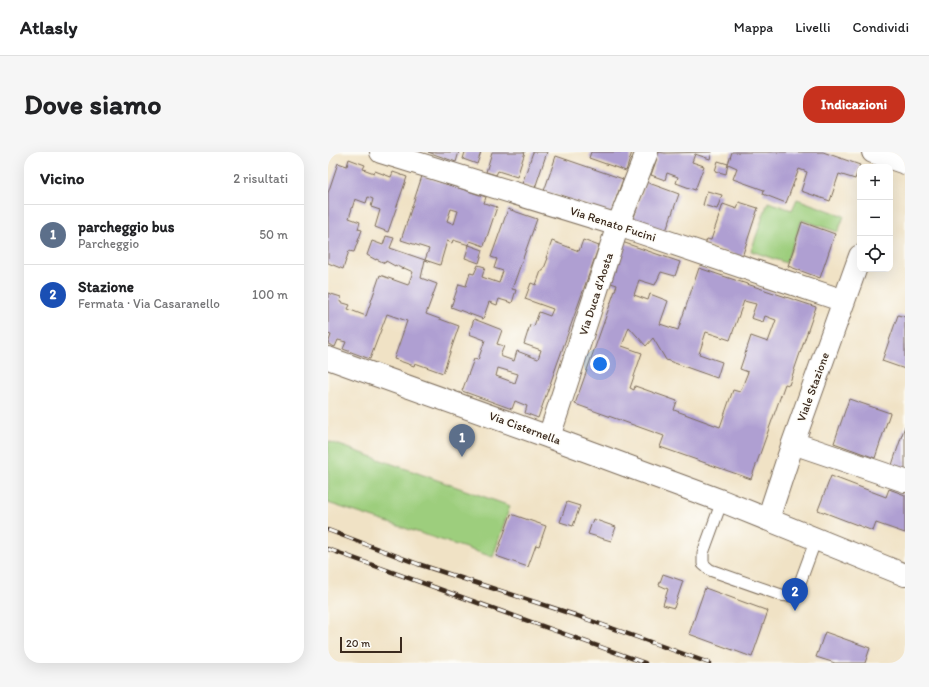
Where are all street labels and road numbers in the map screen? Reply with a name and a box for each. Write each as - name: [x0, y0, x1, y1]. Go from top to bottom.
- street label: Via Renato Fucini: [568, 203, 658, 245]
- street label: Via Duca d'Aosta: [576, 250, 616, 337]
- street label: Viale Stazione: [794, 350, 832, 424]
- street label: Via Cisternella: [487, 409, 564, 448]

